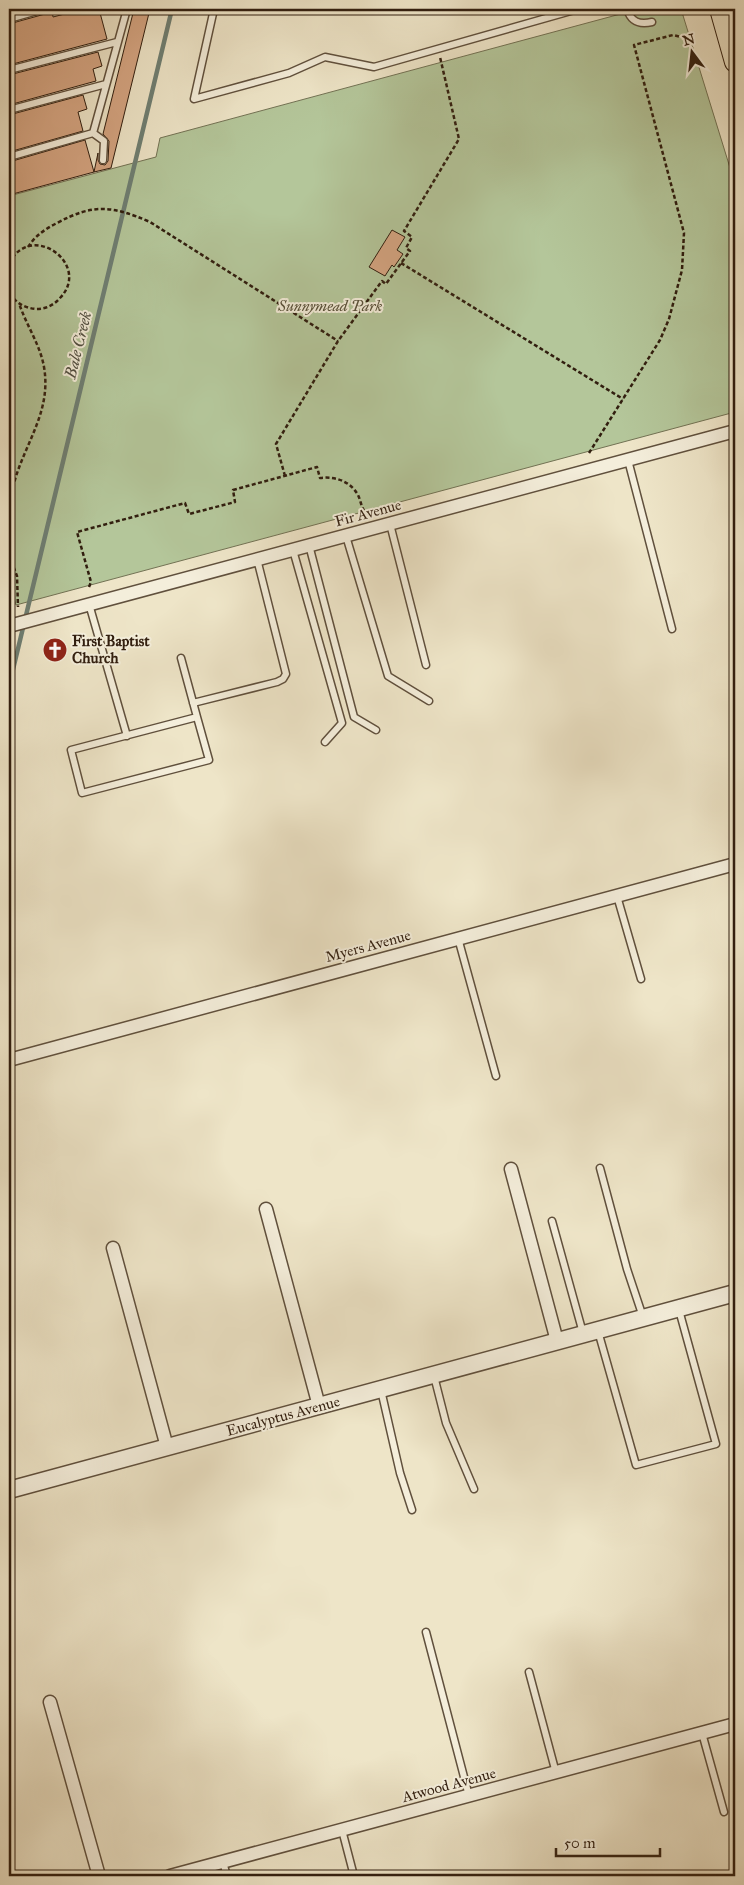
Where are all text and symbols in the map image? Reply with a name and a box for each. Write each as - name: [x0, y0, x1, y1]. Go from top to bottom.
- north arrow: [666, 28, 716, 78]
- text: N: [681, 30, 697, 50]
- park label: Sunnymead Park: [277, 297, 382, 315]
- water label: Bale Creek: [60, 310, 95, 381]
- street label: Fir Avenue: [333, 496, 403, 530]
- place label: First Baptist Church: [72, 632, 150, 667]
- church icon: First Baptist Church: [42, 637, 68, 663]
- street label: Myers Avenue: [323, 926, 413, 966]
- street label: Eucalyptus Avenue: [224, 1392, 342, 1440]
- street label: Atwood Avenue: [399, 1764, 498, 1806]
- scale bar: [556, 1825, 660, 1857]
- text: 50 m: [564, 1834, 596, 1852]

